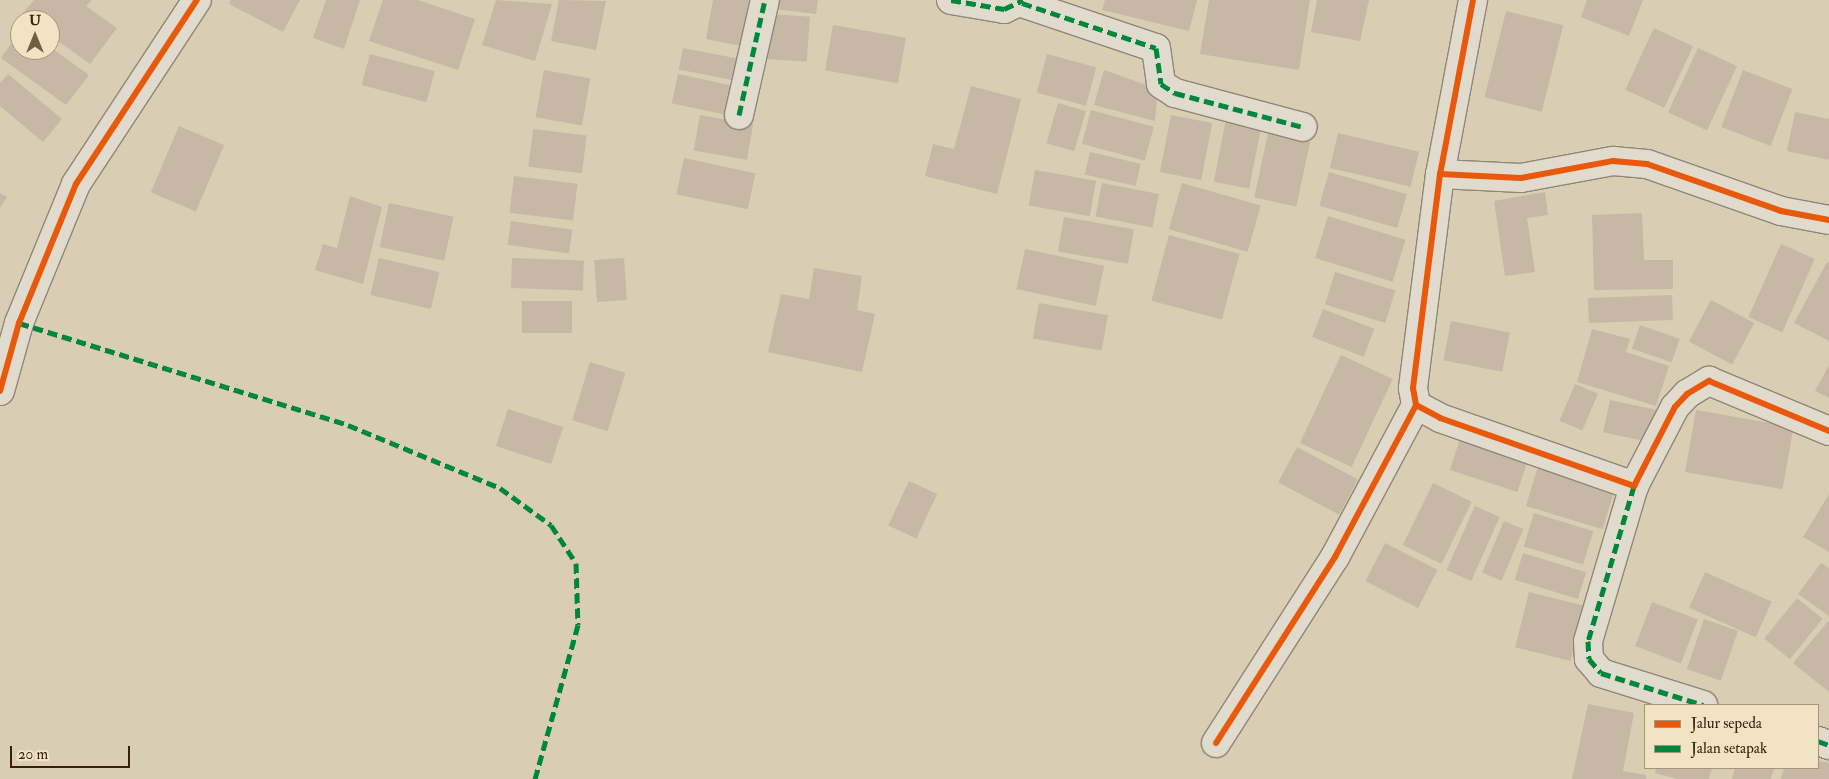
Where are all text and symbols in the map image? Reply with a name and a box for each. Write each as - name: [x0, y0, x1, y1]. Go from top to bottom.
- north arrow: [10, 10, 60, 60]
- text: U: [29, 12, 41, 29]
- legend: [1644, 704, 1819, 769]
- text: Jalur sepeda: [1691, 714, 1762, 733]
- scale bar: [12, 736, 132, 768]
- text: Jalan setapak: [1691, 739, 1767, 758]
- text: 20 m: [18, 745, 48, 764]

